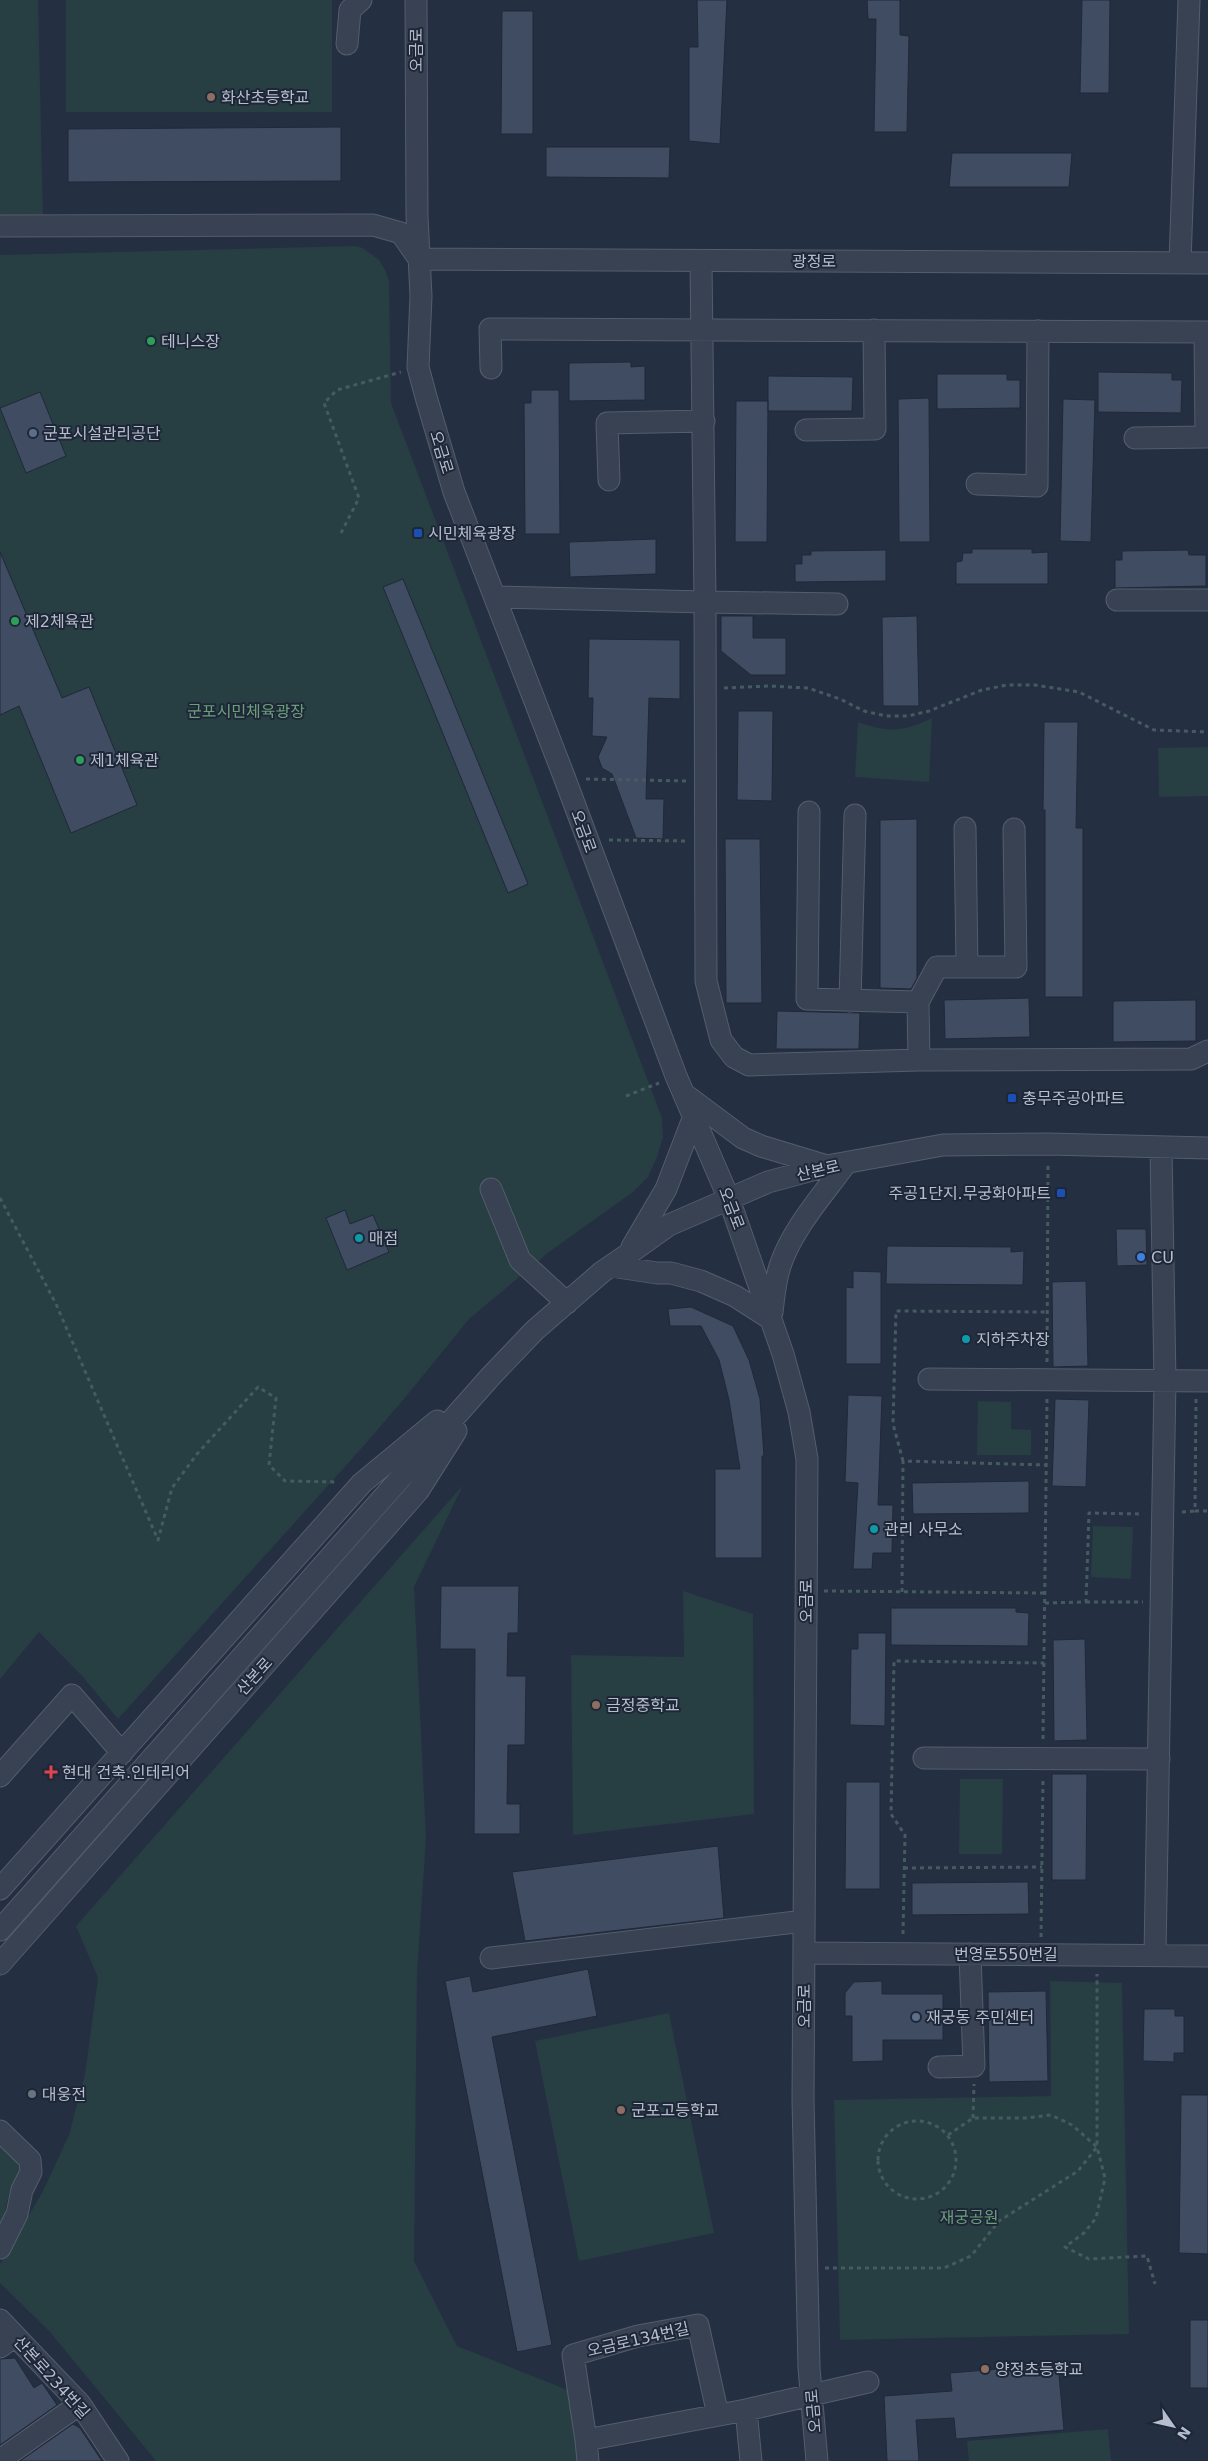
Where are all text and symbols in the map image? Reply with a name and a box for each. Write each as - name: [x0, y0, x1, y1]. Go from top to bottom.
- street label: 오금로: [407, 28, 426, 72]
- place label: 화산초등학교: [221, 88, 309, 107]
- marker: 화산초등학교: [205, 91, 217, 103]
- street label: 광정로: [792, 252, 836, 271]
- place label: 테니스장: [161, 332, 220, 351]
- marker: 테니스장: [145, 335, 157, 347]
- place label: 군포시설관리공단: [43, 424, 161, 443]
- marker: 군포시설관리공단: [27, 427, 39, 439]
- street label: 오금로: [426, 428, 457, 476]
- place label: 시민체육광장: [428, 524, 517, 543]
- marker: 시민체육광장: [412, 527, 424, 539]
- place label: 제2체육관: [25, 612, 94, 631]
- marker: 제2체육관: [9, 615, 21, 627]
- park label: 군포시민체육광장: [187, 702, 305, 721]
- place label: 제1체육관: [90, 751, 159, 770]
- marker: 제1체육관: [74, 754, 86, 766]
- street label: 오금로: [567, 807, 600, 855]
- place label: 충무주공아파트: [1022, 1089, 1125, 1108]
- marker: 충무주공아파트: [1006, 1092, 1018, 1104]
- street label: 산본로: [794, 1156, 842, 1185]
- street label: 오금로: [715, 1184, 748, 1232]
- place label: 주공1단지.무궁화아파트: [889, 1184, 1051, 1203]
- marker: 주공1단지.무궁화아파트: [1055, 1187, 1067, 1199]
- place label: 매점: [369, 1229, 398, 1248]
- marker: 매점: [353, 1232, 365, 1244]
- place label: CU: [1151, 1248, 1174, 1267]
- marker: CU: [1135, 1251, 1147, 1263]
- place label: 지하주차장: [976, 1330, 1050, 1349]
- marker: 지하주차장: [960, 1333, 972, 1345]
- place label: 관리 사무소: [884, 1520, 963, 1539]
- marker: 관리 사무소: [868, 1523, 880, 1535]
- street label: 오금로: [797, 1579, 816, 1623]
- street label: 산본로: [233, 1653, 276, 1699]
- place label: 금정중학교: [606, 1696, 680, 1715]
- marker: 금정중학교: [590, 1699, 602, 1711]
- place label: 현대 건축.인테리어: [62, 1763, 190, 1782]
- marker: 현대 건축.인테리어: [44, 1765, 58, 1779]
- street label: 번영로550번길: [954, 1945, 1058, 1964]
- street label: 오금로: [795, 1984, 814, 2028]
- place label: 재궁동 주민센터: [926, 2008, 1034, 2027]
- marker: 재궁동 주민센터: [910, 2011, 922, 2023]
- place label: 대웅전: [42, 2085, 86, 2104]
- marker: 대웅전: [26, 2088, 38, 2100]
- place label: 군포고등학교: [631, 2101, 719, 2120]
- marker: 군포고등학교: [615, 2104, 627, 2116]
- park label: 재궁공원: [940, 2208, 998, 2227]
- street label: 오금로134번길: [585, 2319, 691, 2360]
- street label: 산본로234번길: [10, 2332, 94, 2422]
- place label: 양정초등학교: [995, 2360, 1083, 2379]
- marker: 양정초등학교: [979, 2363, 991, 2375]
- street label: 오금로: [802, 2388, 825, 2434]
- north arrow: [1148, 2401, 1198, 2451]
- text: N: [1174, 2424, 1194, 2443]

